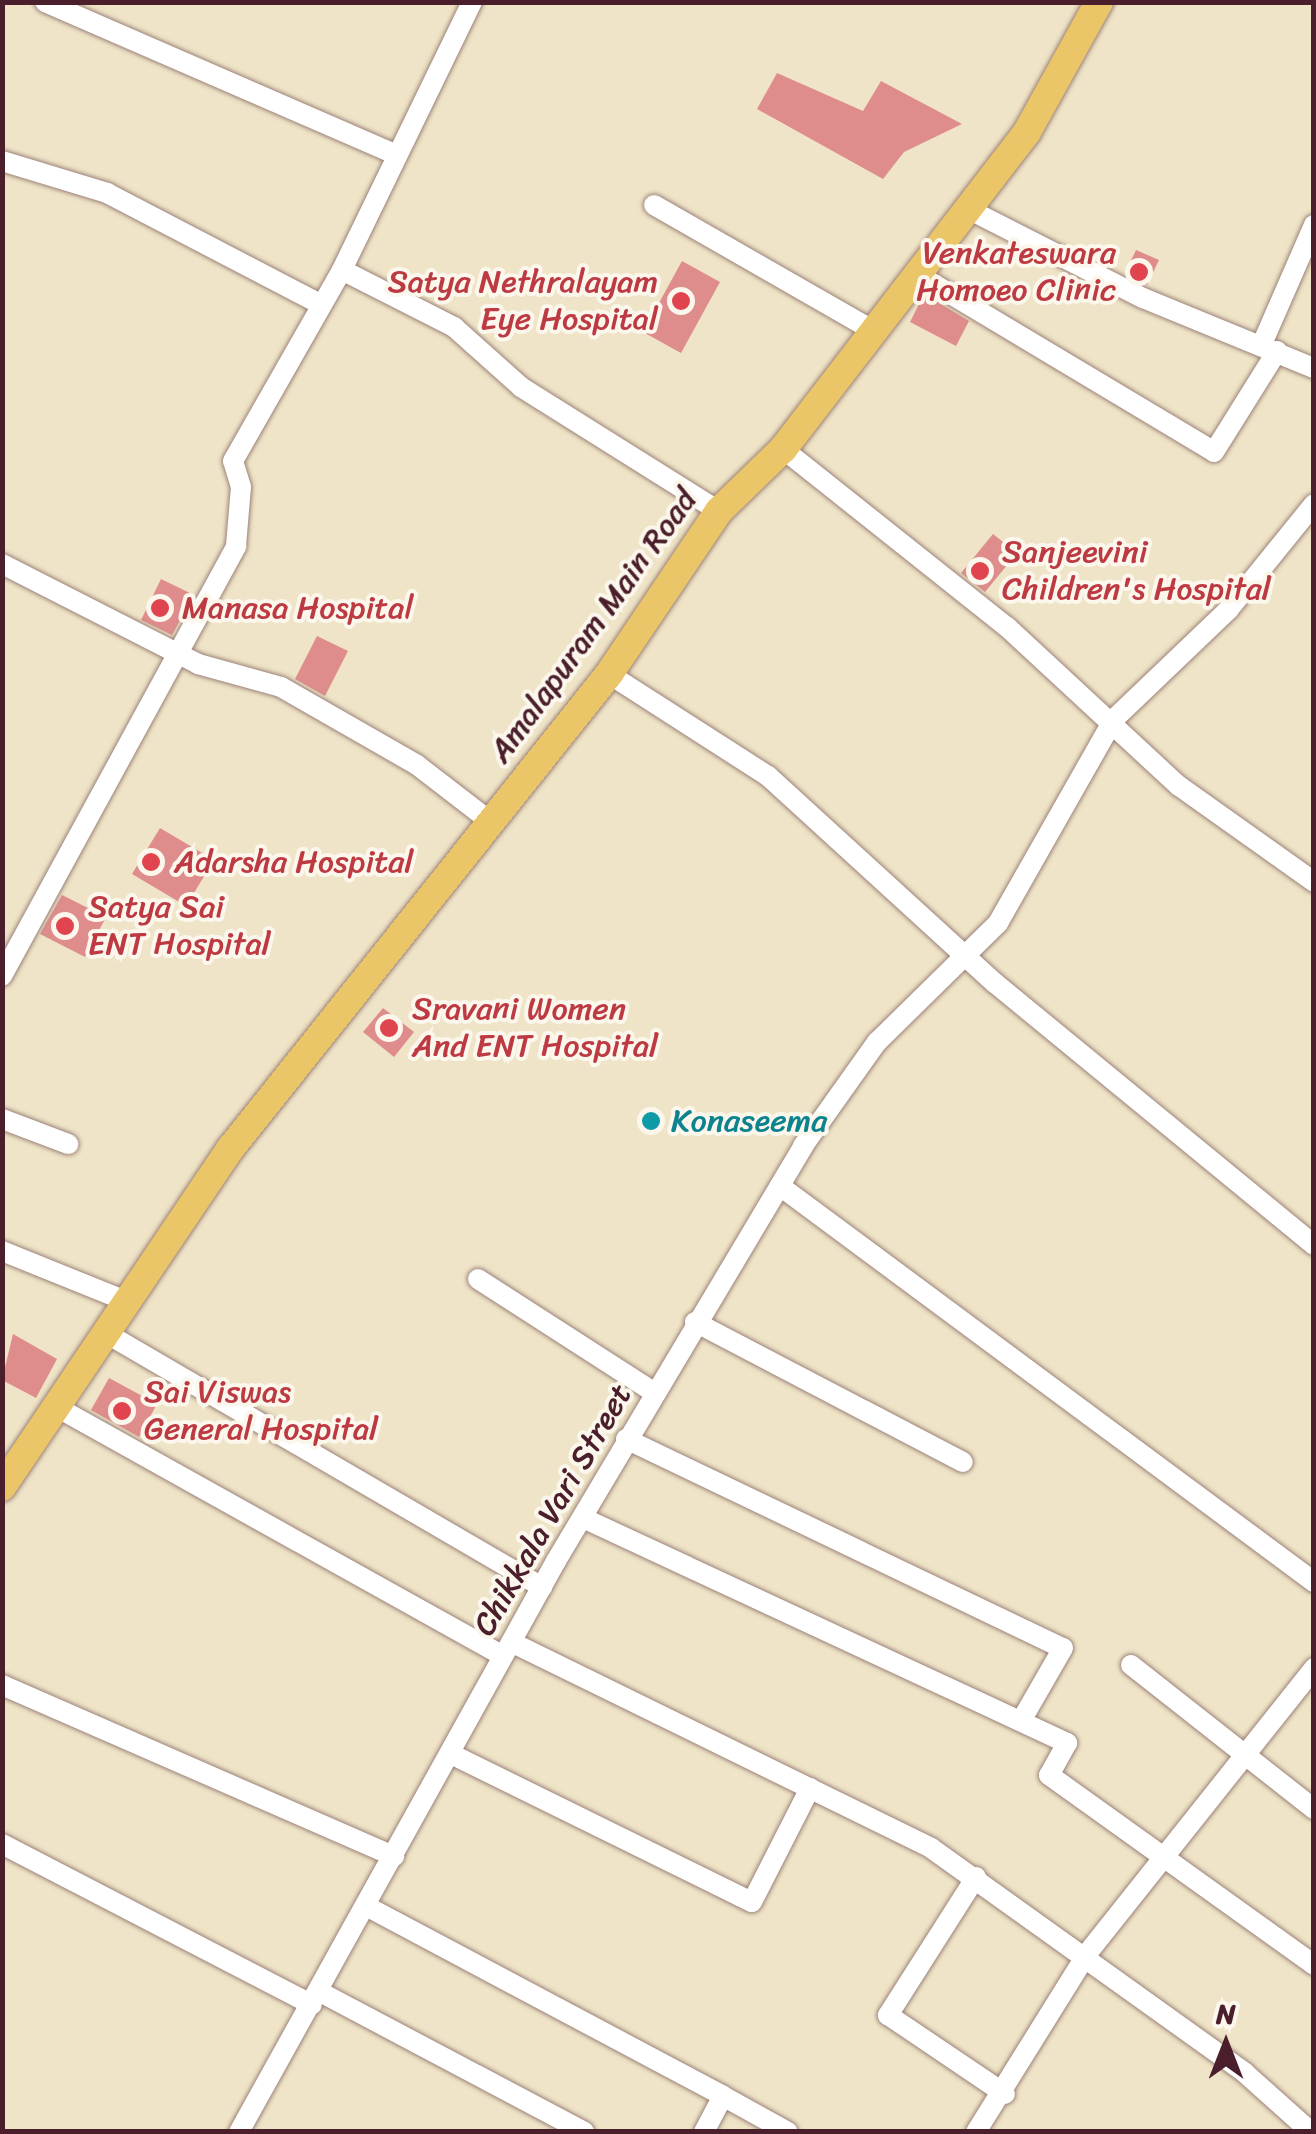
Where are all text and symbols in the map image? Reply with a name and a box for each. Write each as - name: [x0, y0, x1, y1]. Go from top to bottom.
- place label: Venkateswara Homoeo Clinic: [916, 235, 1116, 310]
- marker: Venkateswara Homoeo Clinic: [1126, 259, 1152, 285]
- place label: Satya Nethralayam Eye Hospital: [386, 264, 658, 339]
- marker: Satya Nethralayam Eye Hospital: [668, 288, 694, 314]
- street label: Amalapuram Main Road: [481, 482, 705, 770]
- place label: Sanjeevini Children's Hospital: [1002, 534, 1271, 609]
- marker: Sanjeevini Children's Hospital: [967, 558, 993, 584]
- place label: Manasa Hospital: [182, 589, 414, 627]
- marker: Manasa Hospital: [147, 595, 173, 621]
- place label: Adarsha Hospital: [174, 843, 413, 881]
- marker: Adarsha Hospital: [138, 849, 164, 875]
- place label: Satya Sai ENT Hospital: [88, 889, 271, 964]
- marker: Satya Sai ENT Hospital: [52, 913, 78, 939]
- place label: Sravani Women And ENT Hospital: [412, 991, 658, 1066]
- marker: Sravani Women And ENT Hospital: [376, 1015, 402, 1041]
- place label: Konaseema: [671, 1102, 827, 1140]
- marker: Konaseema: [640, 1110, 662, 1132]
- place label: Sai Viswas General Hospital: [144, 1374, 378, 1449]
- street label: Chikkala Vari Street: [465, 1377, 641, 1643]
- marker: Sai Viswas General Hospital: [109, 1398, 135, 1424]
- text: N: [1216, 1989, 1236, 2038]
- north arrow: [1176, 1994, 1276, 2094]

